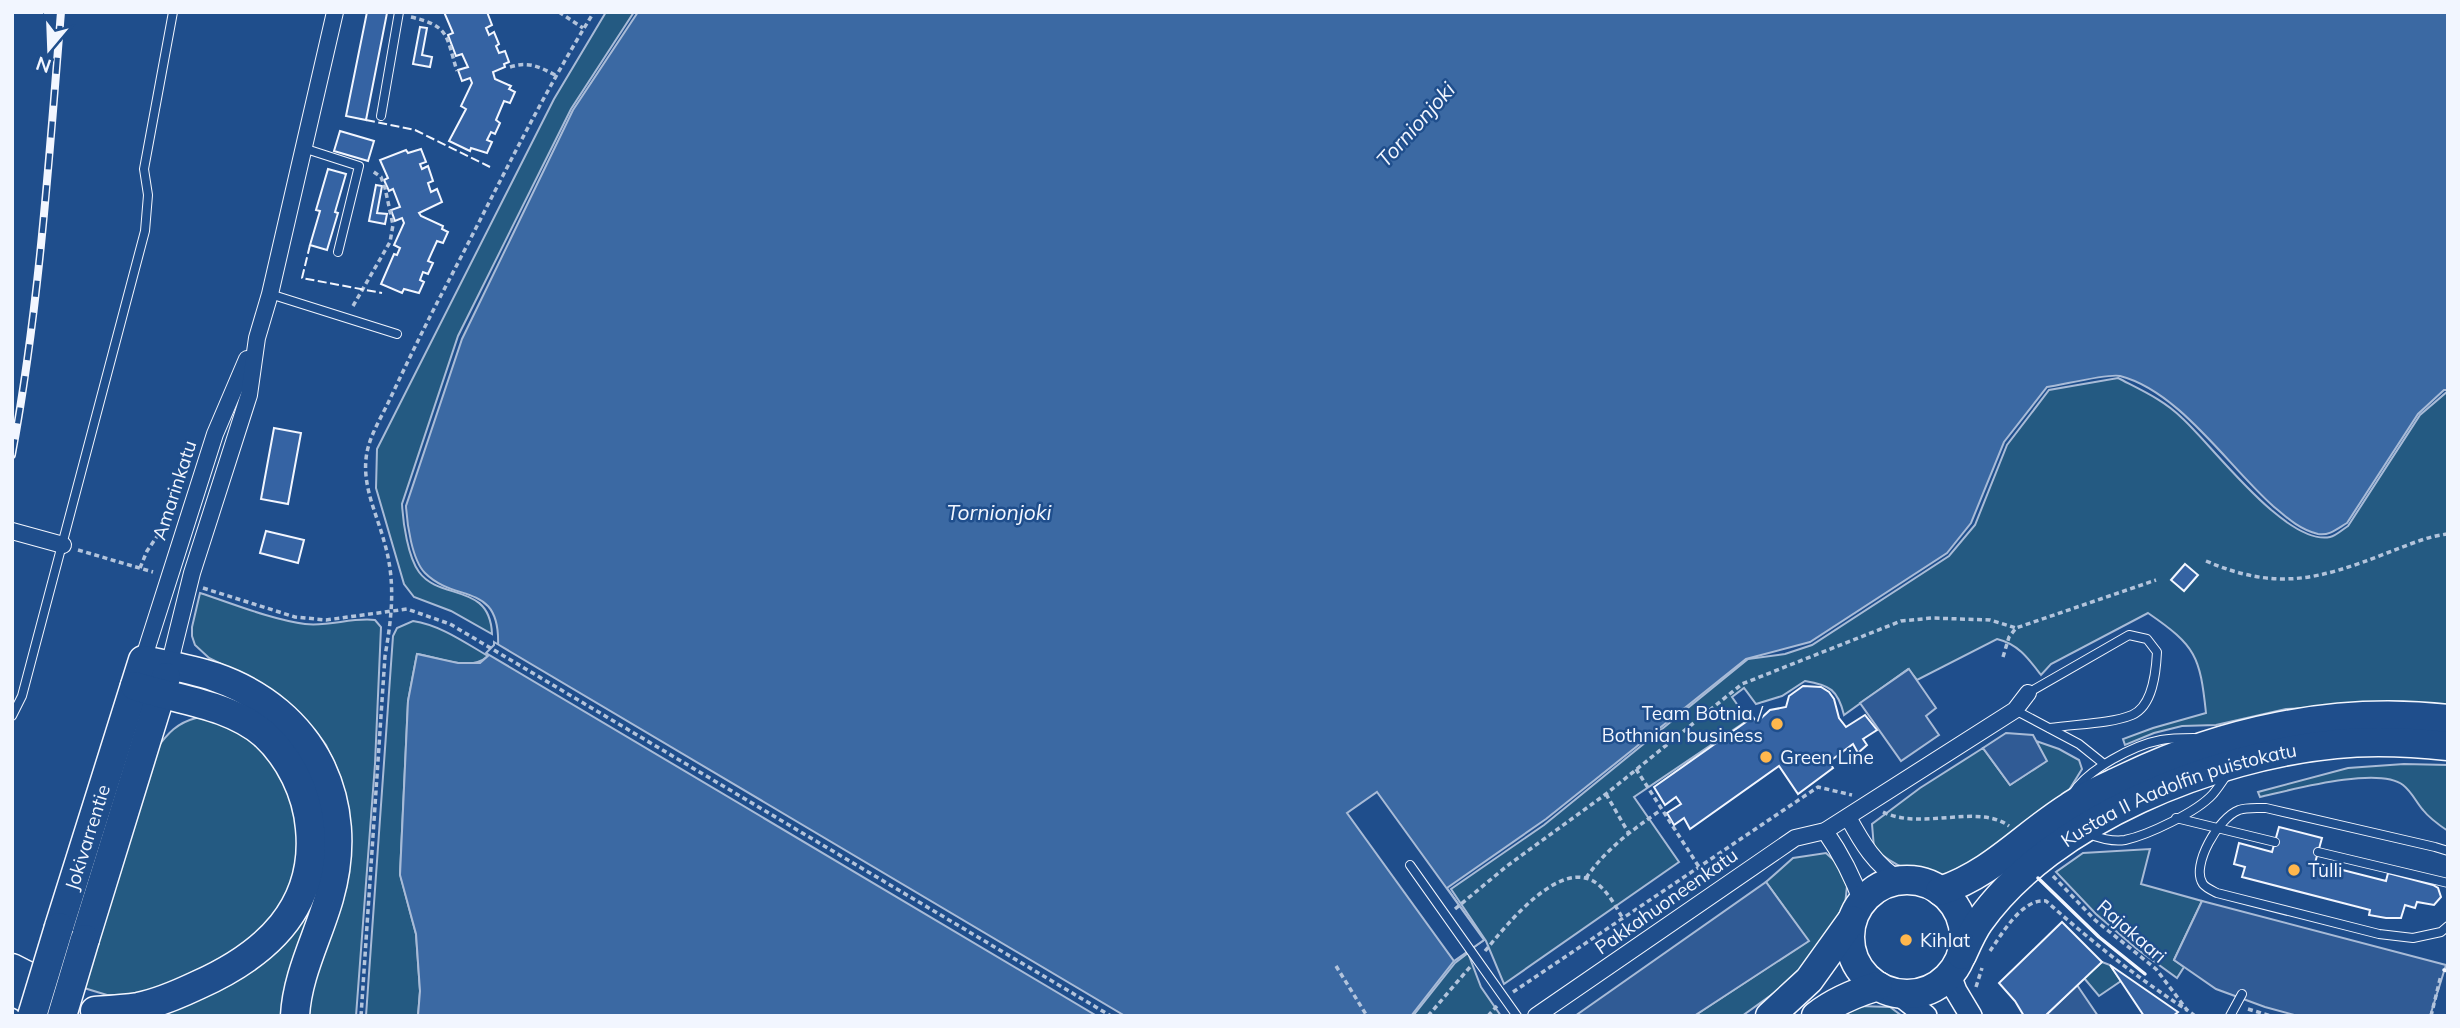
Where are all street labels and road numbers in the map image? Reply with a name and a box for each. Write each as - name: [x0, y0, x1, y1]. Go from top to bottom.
- street label: Amarinkatu: [147, 437, 201, 543]
- street label: Kustaa II Aadolfin puistokatu: [2056, 738, 2298, 852]
- street label: Jokivarrentie: [59, 782, 115, 893]
- street label: Pakkahuoneenkatu: [1590, 843, 1742, 959]
- street label: Rajakaari: [2092, 894, 2172, 968]

